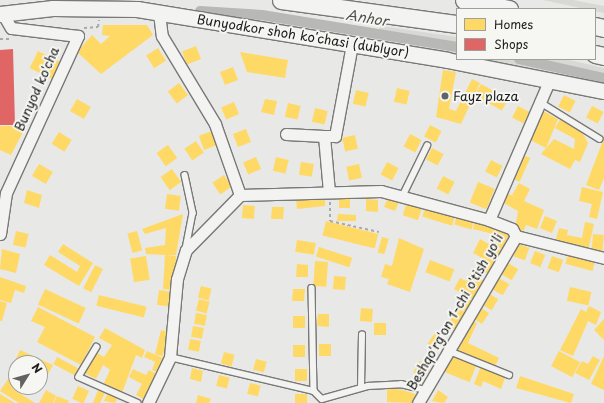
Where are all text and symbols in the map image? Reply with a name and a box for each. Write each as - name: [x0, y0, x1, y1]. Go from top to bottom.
- water label: Anhor: [345, 6, 389, 30]
- legend: [456, 8, 596, 60]
- street label: Bunyodkor shoh koʻchasi (dublyor): [195, 11, 411, 61]
- text: Homes: [494, 15, 533, 33]
- text: Shops: [494, 35, 528, 53]
- street label: Bunyod ko'cha: [11, 44, 63, 134]
- place label: Fayz plaza: [453, 88, 520, 104]
- marker: Fayz plaza: [440, 91, 450, 101]
- street label: Beshqo'rg'on 1-chi o'tish yo'li: [404, 231, 506, 393]
- north arrow: [8, 355, 48, 395]
- text: N: [28, 359, 47, 377]

